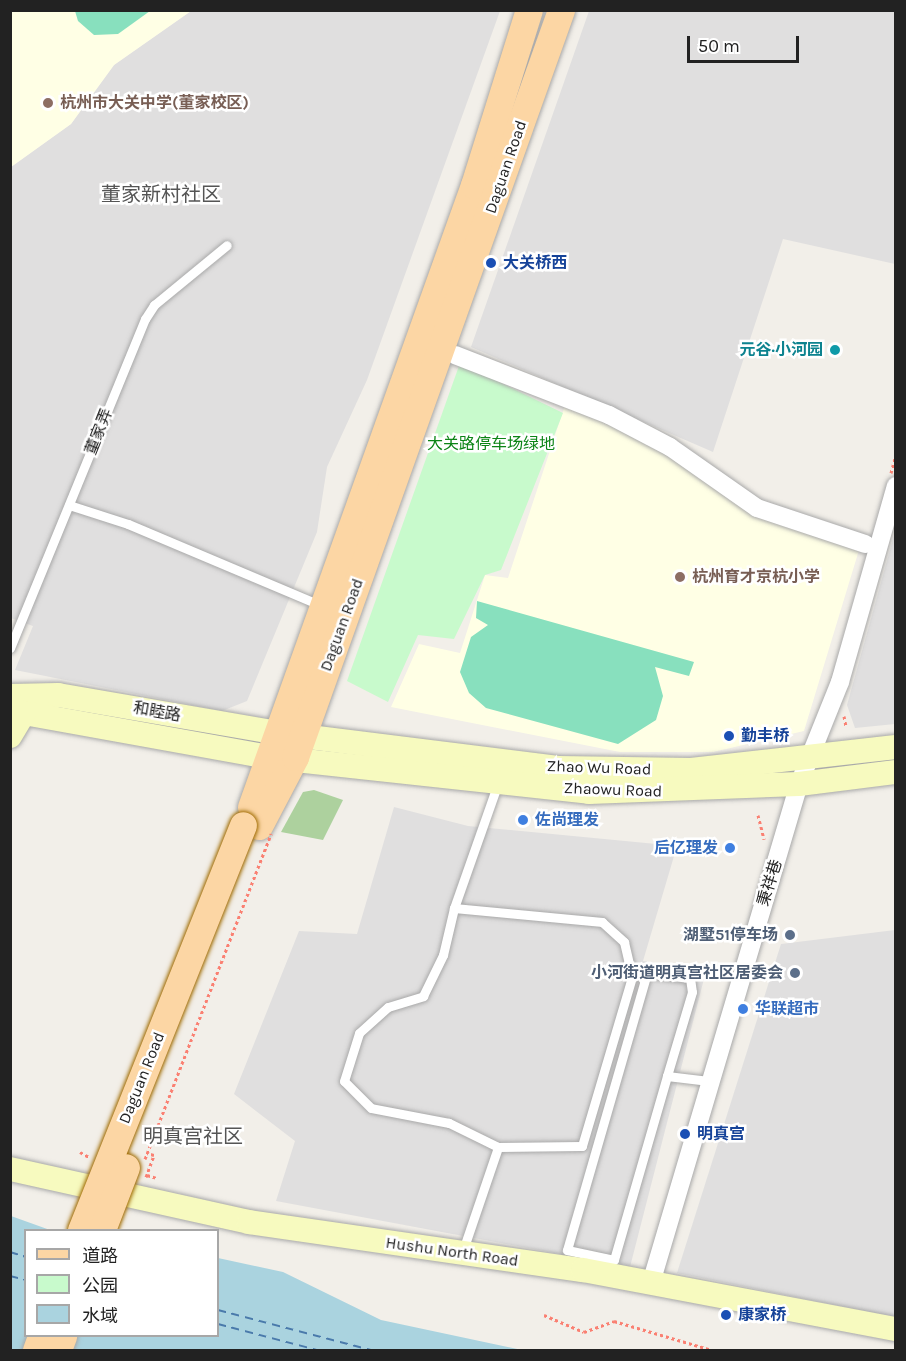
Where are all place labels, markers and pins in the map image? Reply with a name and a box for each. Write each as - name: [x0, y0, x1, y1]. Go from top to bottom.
- place label: 杭州市大关中学(董家校区): [60, 93, 249, 113]
- marker: 杭州市大关中学(董家校区): [41, 96, 55, 110]
- place label: 大关桥西: [503, 253, 567, 273]
- marker: 大关桥西: [484, 256, 498, 270]
- place label: 元谷·小河园: [740, 340, 823, 360]
- marker: 元谷·小河园: [828, 343, 842, 357]
- place label: 杭州育才京杭小学: [692, 567, 820, 587]
- marker: 杭州育才京杭小学: [673, 570, 687, 584]
- place label: 勤丰桥: [741, 726, 789, 746]
- marker: 勤丰桥: [722, 729, 736, 743]
- place label: 佐尚理发: [535, 810, 599, 830]
- marker: 佐尚理发: [516, 813, 530, 827]
- place label: 后亿理发: [654, 838, 718, 858]
- marker: 后亿理发: [723, 841, 737, 855]
- place label: 湖墅51停车场: [683, 925, 778, 945]
- marker: 湖墅51停车场: [783, 928, 797, 942]
- place label: 小河街道明真宫社区居委会: [591, 963, 783, 983]
- marker: 小河街道明真宫社区居委会: [788, 966, 802, 980]
- place label: 华联超市: [755, 999, 819, 1019]
- marker: 华联超市: [736, 1002, 750, 1016]
- place label: 明真宫: [697, 1124, 745, 1144]
- marker: 明真宫: [678, 1127, 692, 1141]
- place label: 康家桥: [738, 1305, 786, 1325]
- marker: 康家桥: [719, 1308, 733, 1322]

